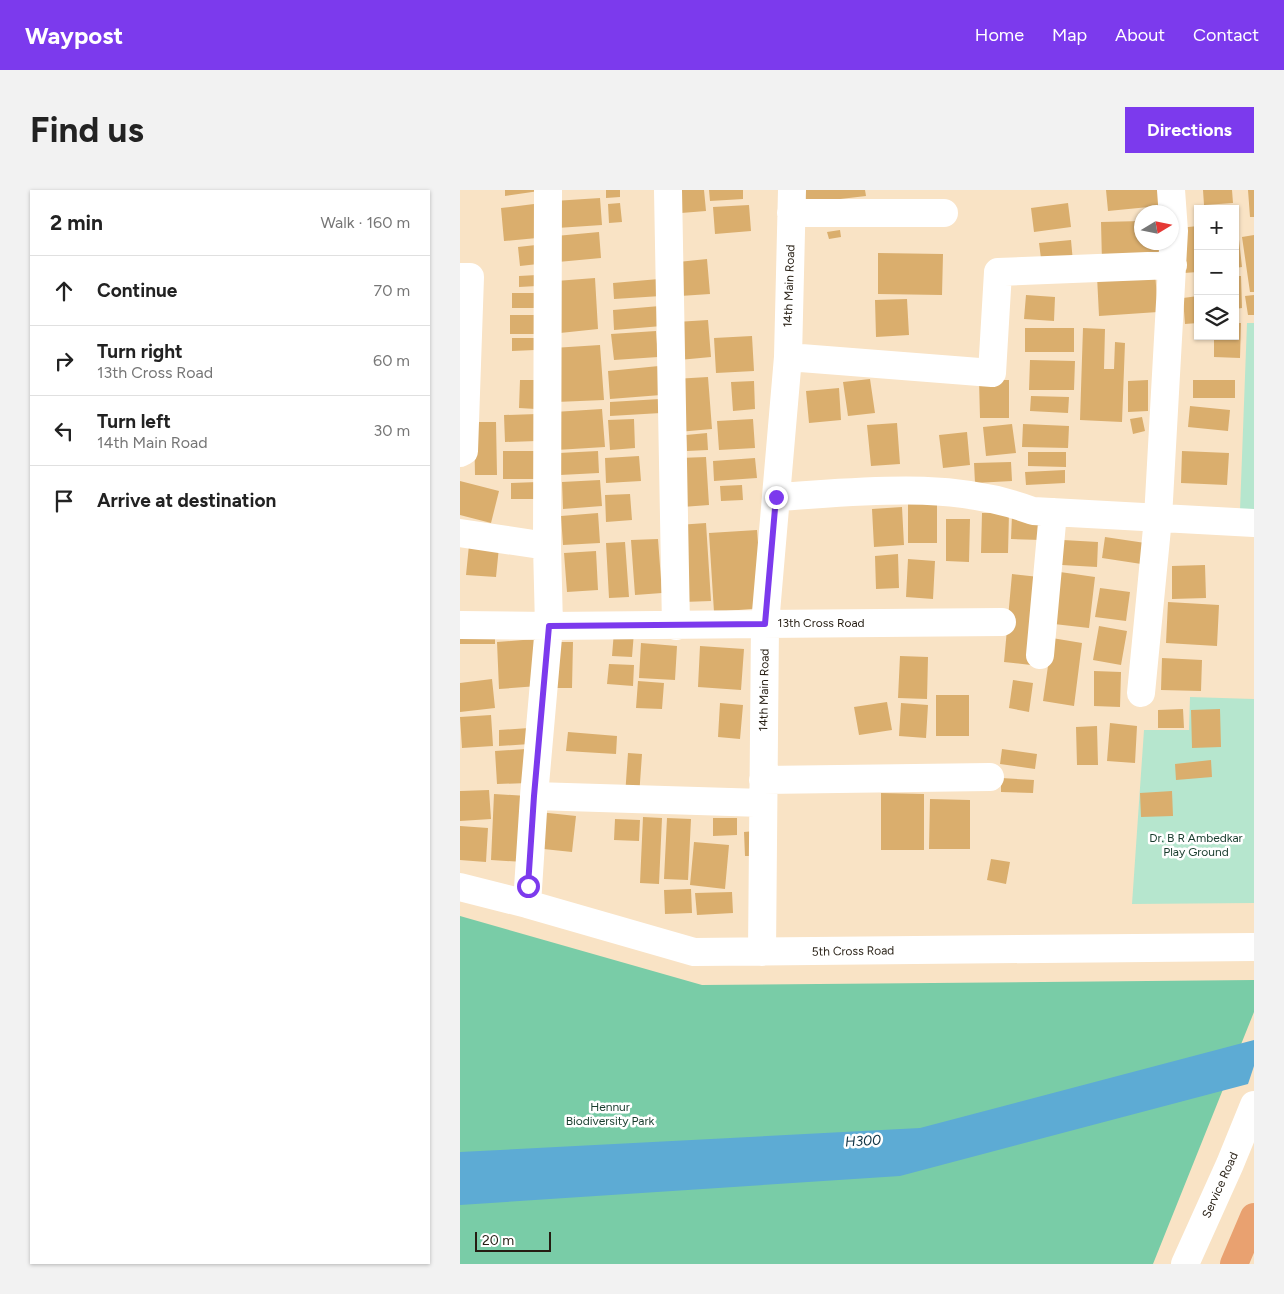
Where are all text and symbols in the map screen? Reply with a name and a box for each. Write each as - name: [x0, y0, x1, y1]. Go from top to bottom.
- text: Waypost: [25, 21, 123, 50]
- text: Home: [975, 24, 1024, 46]
- text: Map: [1052, 24, 1087, 46]
- text: About: [1115, 24, 1165, 46]
- text: Contact: [1193, 24, 1259, 46]
- button: Directions: [1125, 107, 1254, 153]
- text: Find us: [30, 109, 144, 151]
- north arrow: [1134, 205, 1179, 250]
- map controls: [1194, 205, 1239, 340]
- button: +: [1194, 205, 1239, 250]
- text: 2 min: [50, 210, 103, 235]
- text: Walk · 160 m: [320, 213, 410, 232]
- street label: 14th Main Road: [781, 244, 797, 328]
- button: −: [1194, 250, 1239, 295]
- icon: ahead: [50, 277, 78, 305]
- text: Continue: [97, 279, 177, 302]
- text: 70 m: [374, 281, 410, 300]
- button: layers: [1194, 295, 1239, 340]
- text: Turn right: [97, 340, 183, 363]
- icon: right: [50, 347, 78, 375]
- text: 60 m: [373, 351, 410, 370]
- text: 13th Cross Road: [97, 363, 213, 382]
- text: Turn left: [97, 410, 171, 433]
- icon: left: [50, 417, 78, 445]
- text: 30 m: [373, 421, 410, 440]
- text: 14th Main Road: [97, 433, 208, 452]
- route end: [765, 486, 788, 509]
- icon: arrive: [50, 487, 78, 515]
- text: Arrive at destination: [97, 489, 276, 512]
- street label: 13th Cross Road: [777, 616, 865, 630]
- street label: 14th Main Road: [756, 648, 772, 732]
- park label: Dr. B R Ambedkar Play Ground: [1149, 831, 1243, 859]
- route start: [517, 875, 540, 898]
- street label: 5th Cross Road: [812, 943, 894, 959]
- park label: Hennur Biodiversity Park: [566, 1100, 654, 1128]
- water label: H300: [845, 1132, 881, 1150]
- street label: Service Road: [1199, 1150, 1241, 1220]
- scale bar: [475, 1229, 551, 1252]
- text: 20 m: [482, 1232, 514, 1249]

